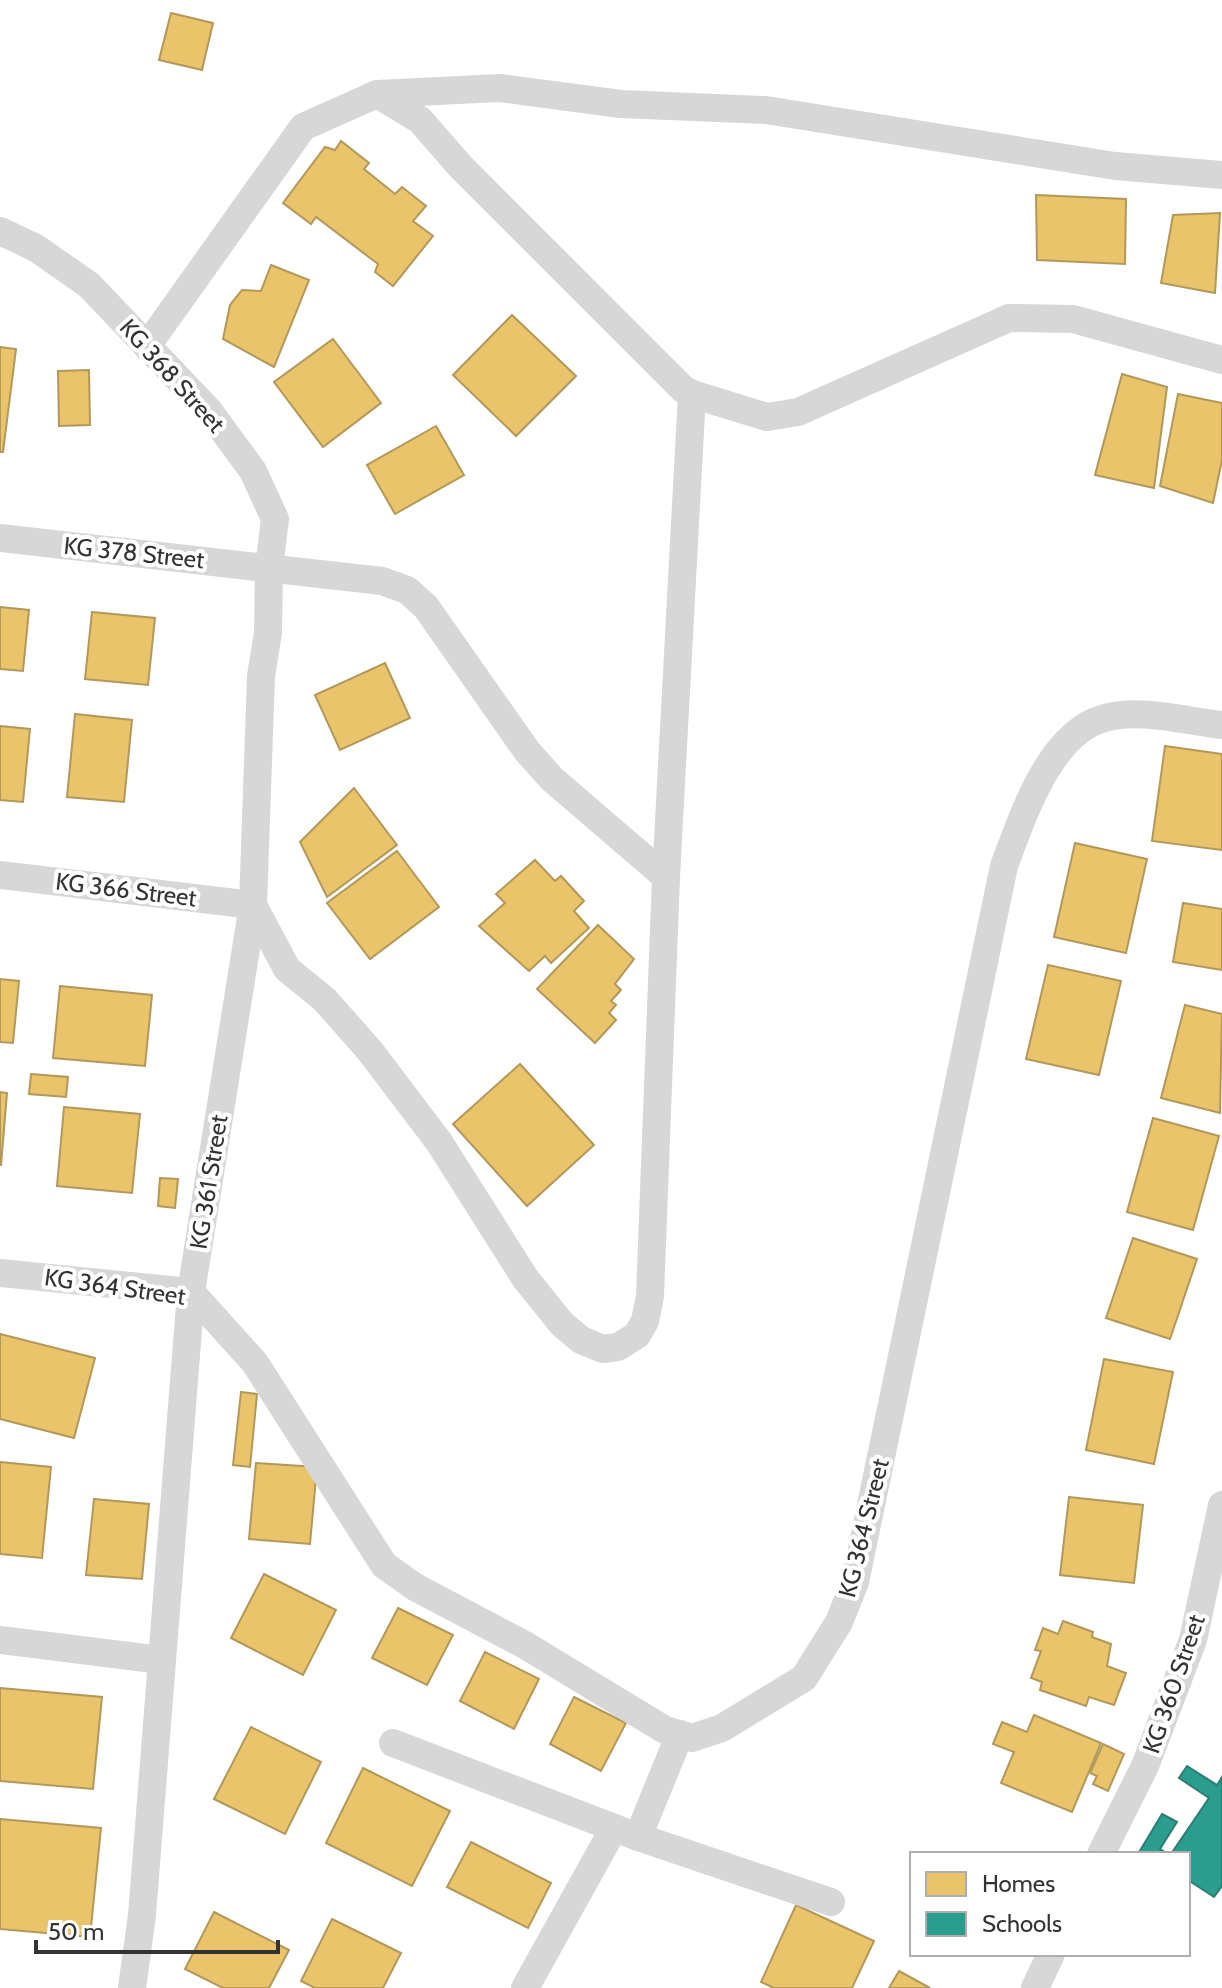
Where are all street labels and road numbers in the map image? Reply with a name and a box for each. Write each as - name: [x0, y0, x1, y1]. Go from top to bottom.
- street label: KG 368 Street: [114, 313, 231, 438]
- street label: KG 378 Street: [62, 531, 206, 574]
- street label: KG 366 Street: [54, 866, 198, 913]
- street label: KG 361 Street: [184, 1113, 233, 1251]
- street label: KG 364 Street: [43, 1262, 187, 1311]
- street label: KG 364 Street: [832, 1455, 895, 1600]
- street label: KG 360 Street: [1136, 1611, 1211, 1757]

